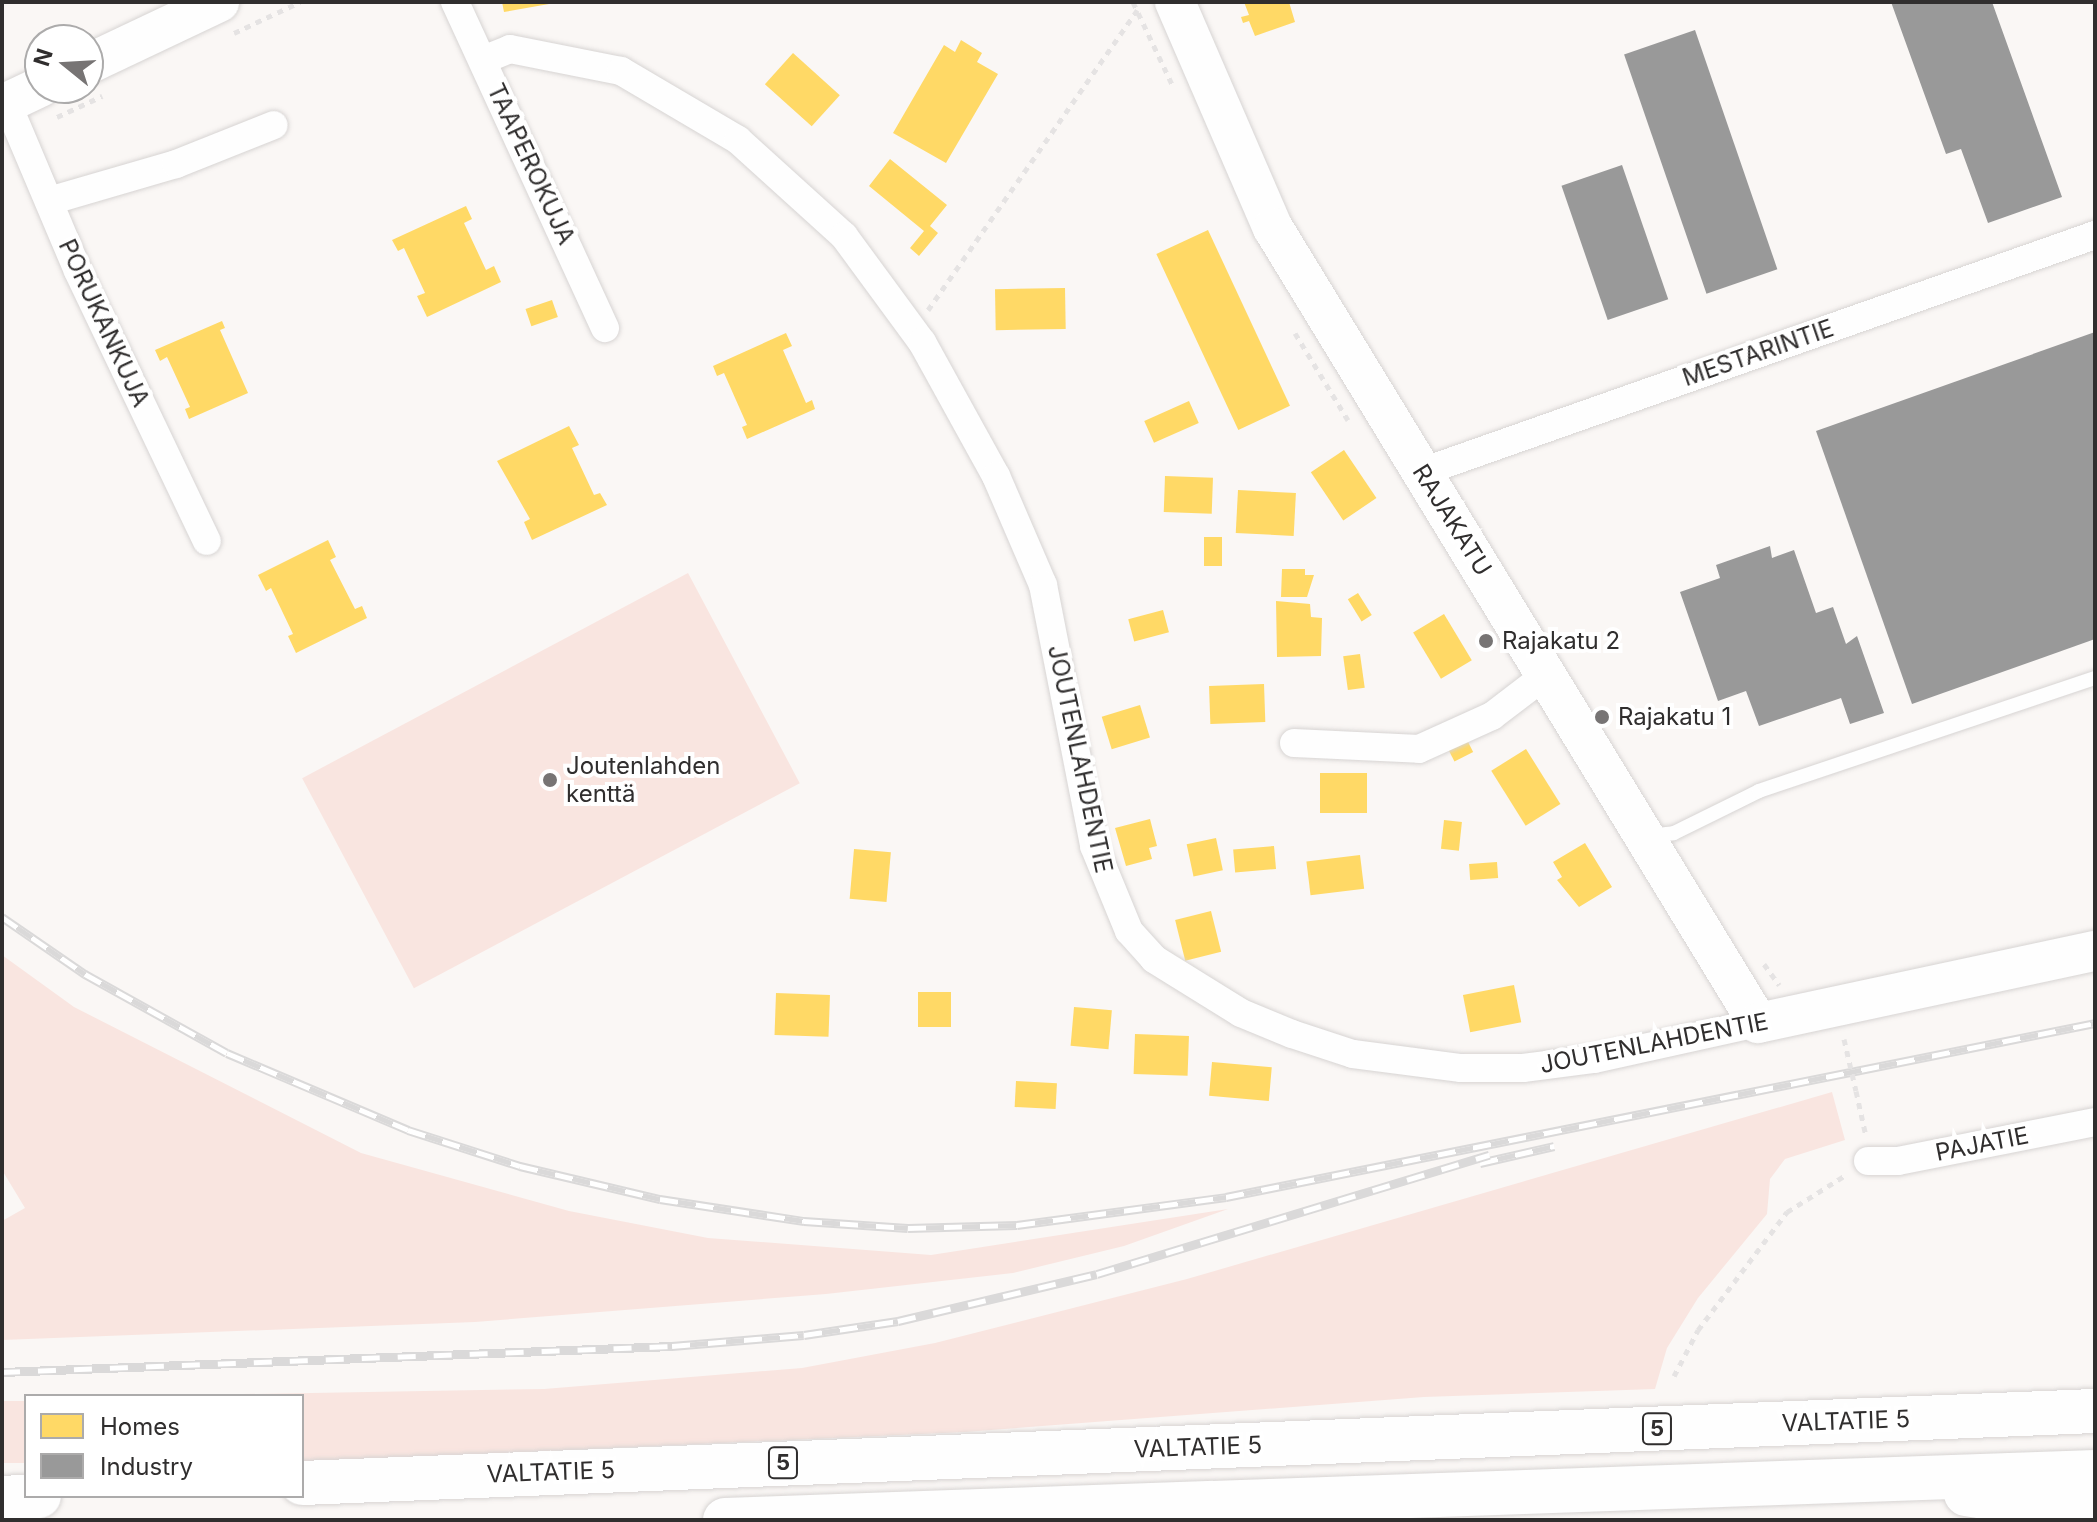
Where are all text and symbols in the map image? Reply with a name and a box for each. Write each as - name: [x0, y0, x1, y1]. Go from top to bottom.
- north arrow: [24, 24, 104, 104]
- text: N: [28, 45, 58, 69]
- street label: TAAPEROKUJA: [481, 79, 581, 249]
- street label: PORUKANKUJA: [53, 235, 155, 411]
- street label: MESTARINTIE: [1679, 314, 1837, 392]
- street label: RAJAKATU: [1406, 459, 1498, 581]
- place label: Rajakatu 2: [1502, 627, 1620, 655]
- marker: Rajakatu 2: [1477, 632, 1495, 650]
- street label: JOUTENLAHDENTIE: [1042, 643, 1118, 875]
- place label: Rajakatu 1: [1618, 703, 1731, 731]
- marker: Rajakatu 1: [1593, 708, 1611, 726]
- place label: Joutenlahden kenttä: [566, 752, 720, 808]
- marker: Joutenlahden kenttä: [541, 771, 559, 789]
- street label: JOUTENLAHDENTIE: [1537, 1007, 1771, 1079]
- street label: PAJATIE: [1933, 1121, 2031, 1167]
- legend: [24, 1394, 304, 1498]
- street label: VALTATIE 5: [1781, 1404, 1911, 1438]
- road number: 5: [1641, 1411, 1673, 1447]
- text: Homes: [100, 1412, 180, 1441]
- street label: VALTATIE 5: [1133, 1430, 1263, 1464]
- road number: 5: [767, 1445, 799, 1481]
- text: Industry: [100, 1452, 193, 1481]
- street label: VALTATIE 5: [486, 1455, 616, 1489]

